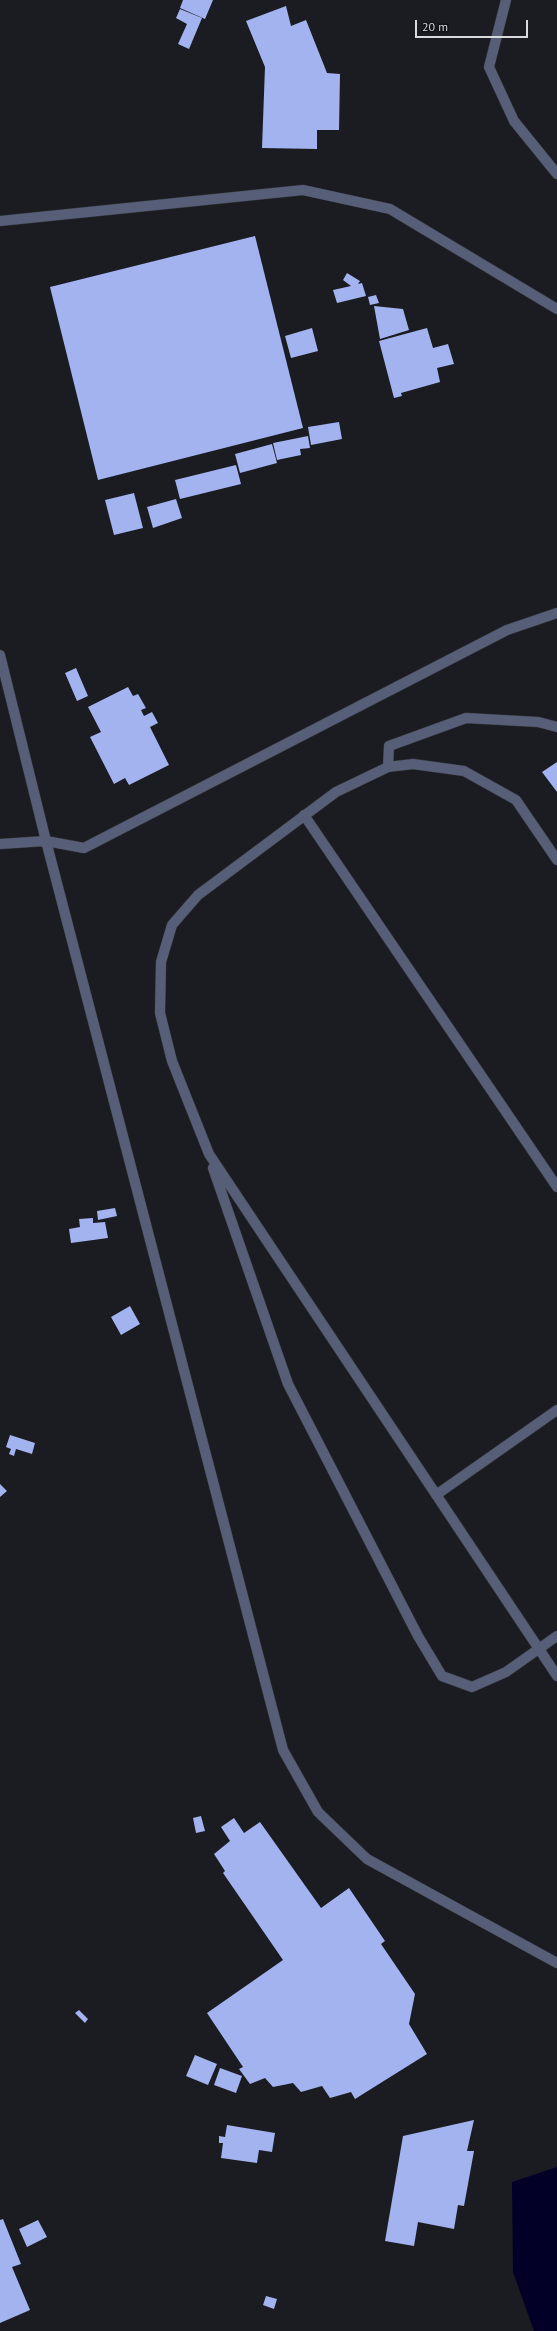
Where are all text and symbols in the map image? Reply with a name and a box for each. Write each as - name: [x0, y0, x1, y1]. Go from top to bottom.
- scale bar: [417, 12, 530, 38]
- text: 20 m: [422, 19, 448, 34]

